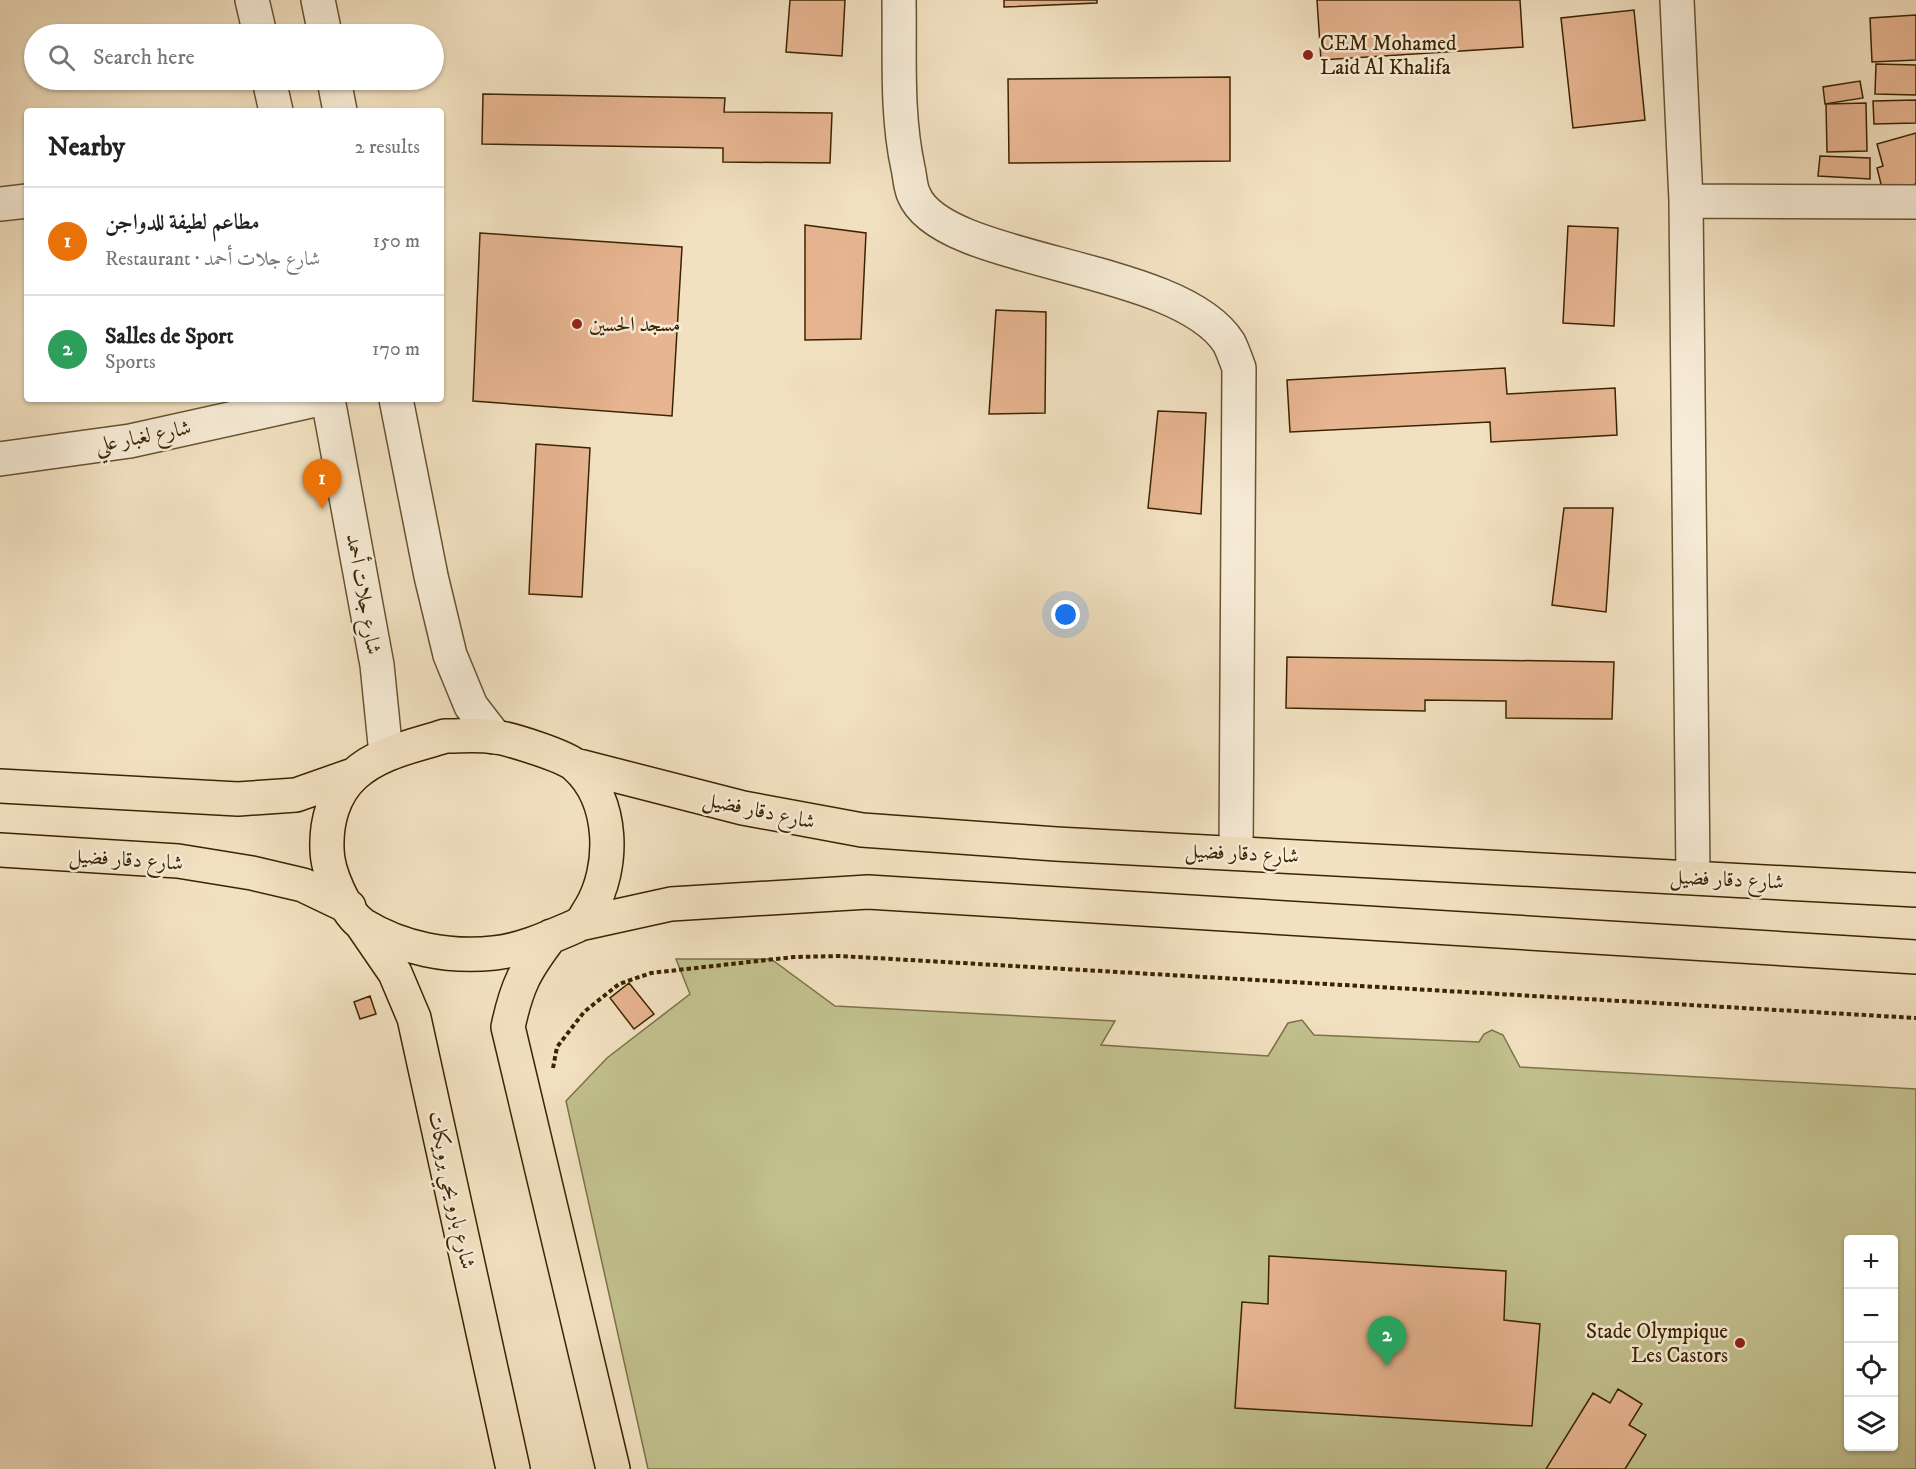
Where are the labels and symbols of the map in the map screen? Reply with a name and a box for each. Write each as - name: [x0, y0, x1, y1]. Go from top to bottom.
- place label: CEM Mohamed Laid Al Khalifa: [1320, 31, 1457, 81]
- marker: CEM Mohamed Laid Al Khalifa: [1301, 48, 1315, 62]
- place label: مسجد الحسين: [589, 312, 680, 338]
- marker: مسجد الحسين: [570, 317, 584, 331]
- street label: شارع لغبار علي: [93, 415, 195, 465]
- pin: 1: [302, 460, 342, 509]
- street label: شارع جلات أحمد: [336, 531, 389, 657]
- your location: [1051, 600, 1080, 629]
- street label: شارع دقار فضيل: [699, 786, 817, 839]
- street label: شارع دقار فضيل: [1184, 838, 1300, 874]
- street label: شارع دقار فضيل: [68, 843, 184, 881]
- street label: شارع دقار فضيل: [1669, 864, 1785, 900]
- street label: شارع بارو يحي برويكات: [416, 1109, 480, 1273]
- pin: 2: [1368, 1316, 1406, 1366]
- place label: Stade Olympique Les Castors: [1586, 1319, 1728, 1369]
- marker: Stade Olympique Les Castors: [1733, 1336, 1747, 1350]

